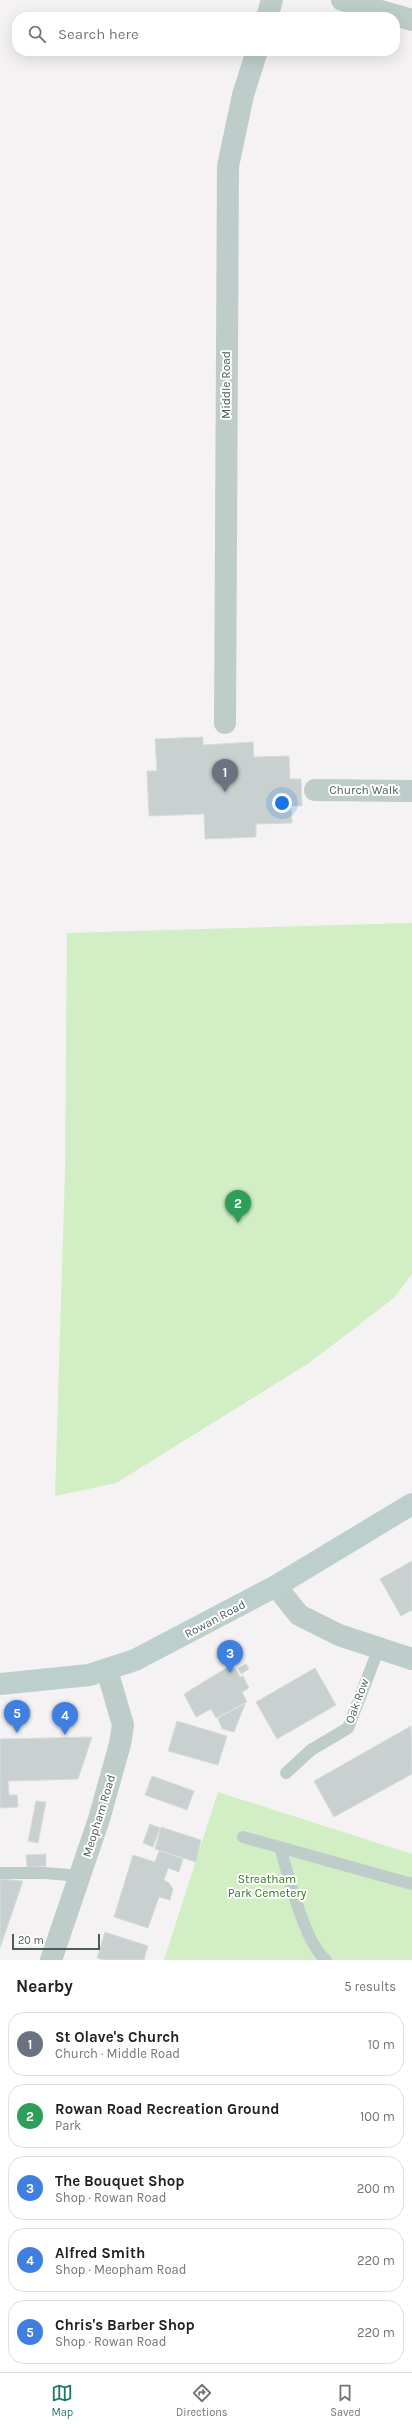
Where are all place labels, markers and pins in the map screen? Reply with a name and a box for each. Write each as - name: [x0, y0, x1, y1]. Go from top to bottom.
- pin: 1: [212, 759, 238, 792]
- pin: 2: [225, 1190, 251, 1223]
- pin: 3: [217, 1640, 243, 1673]
- pin: 5: [4, 1700, 30, 1733]
- pin: 4: [52, 1702, 78, 1735]

